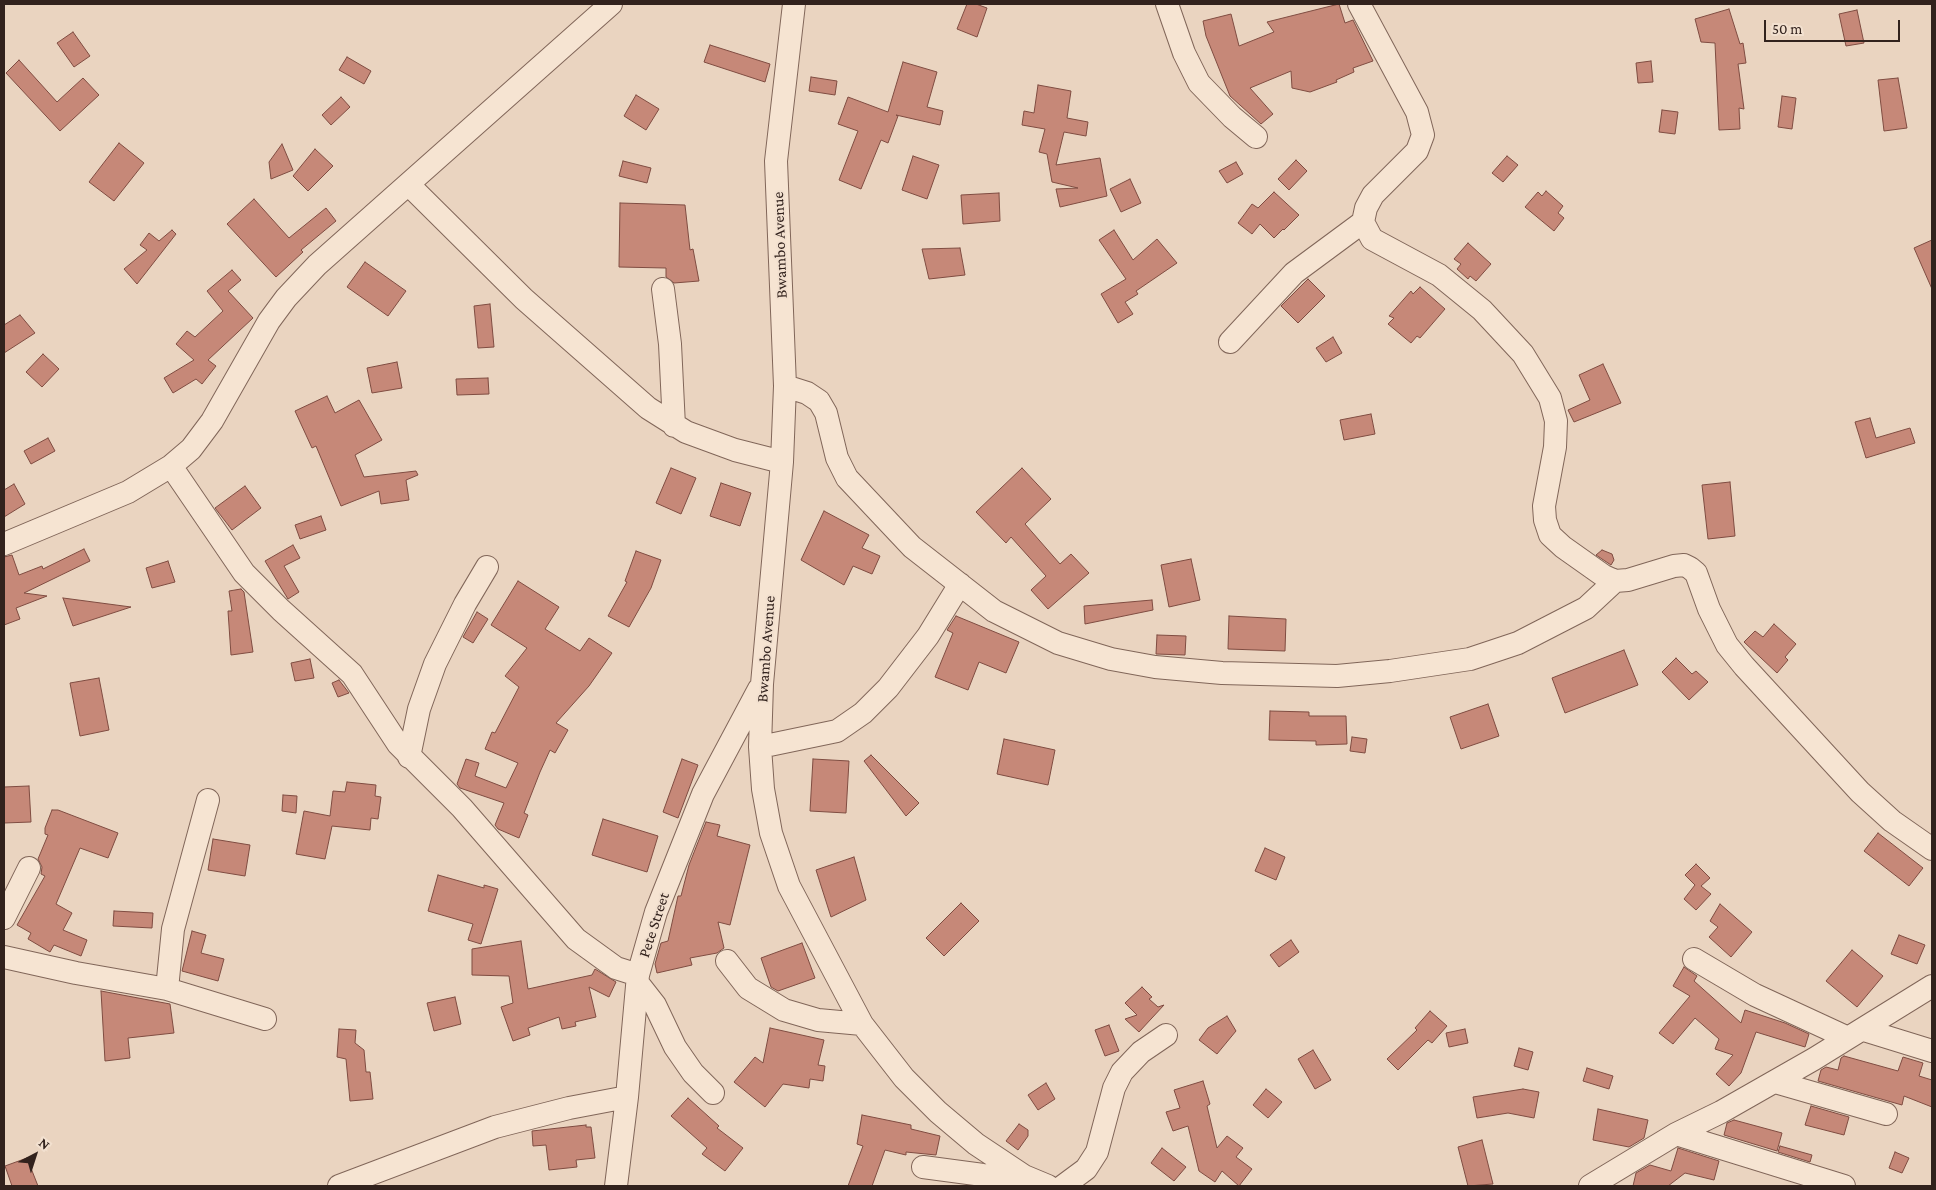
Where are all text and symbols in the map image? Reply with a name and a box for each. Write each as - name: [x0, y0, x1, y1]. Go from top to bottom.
- scale bar: [1766, 10, 1902, 42]
- text: 50 m: [1772, 21, 1802, 37]
- street label: Bwambo Avenue: [769, 191, 791, 299]
- street label: Bwambo Avenue: [753, 595, 779, 703]
- street label: Pete Street: [634, 890, 674, 960]
- north arrow: [10, 1130, 60, 1180]
- text: N: [36, 1134, 53, 1153]

